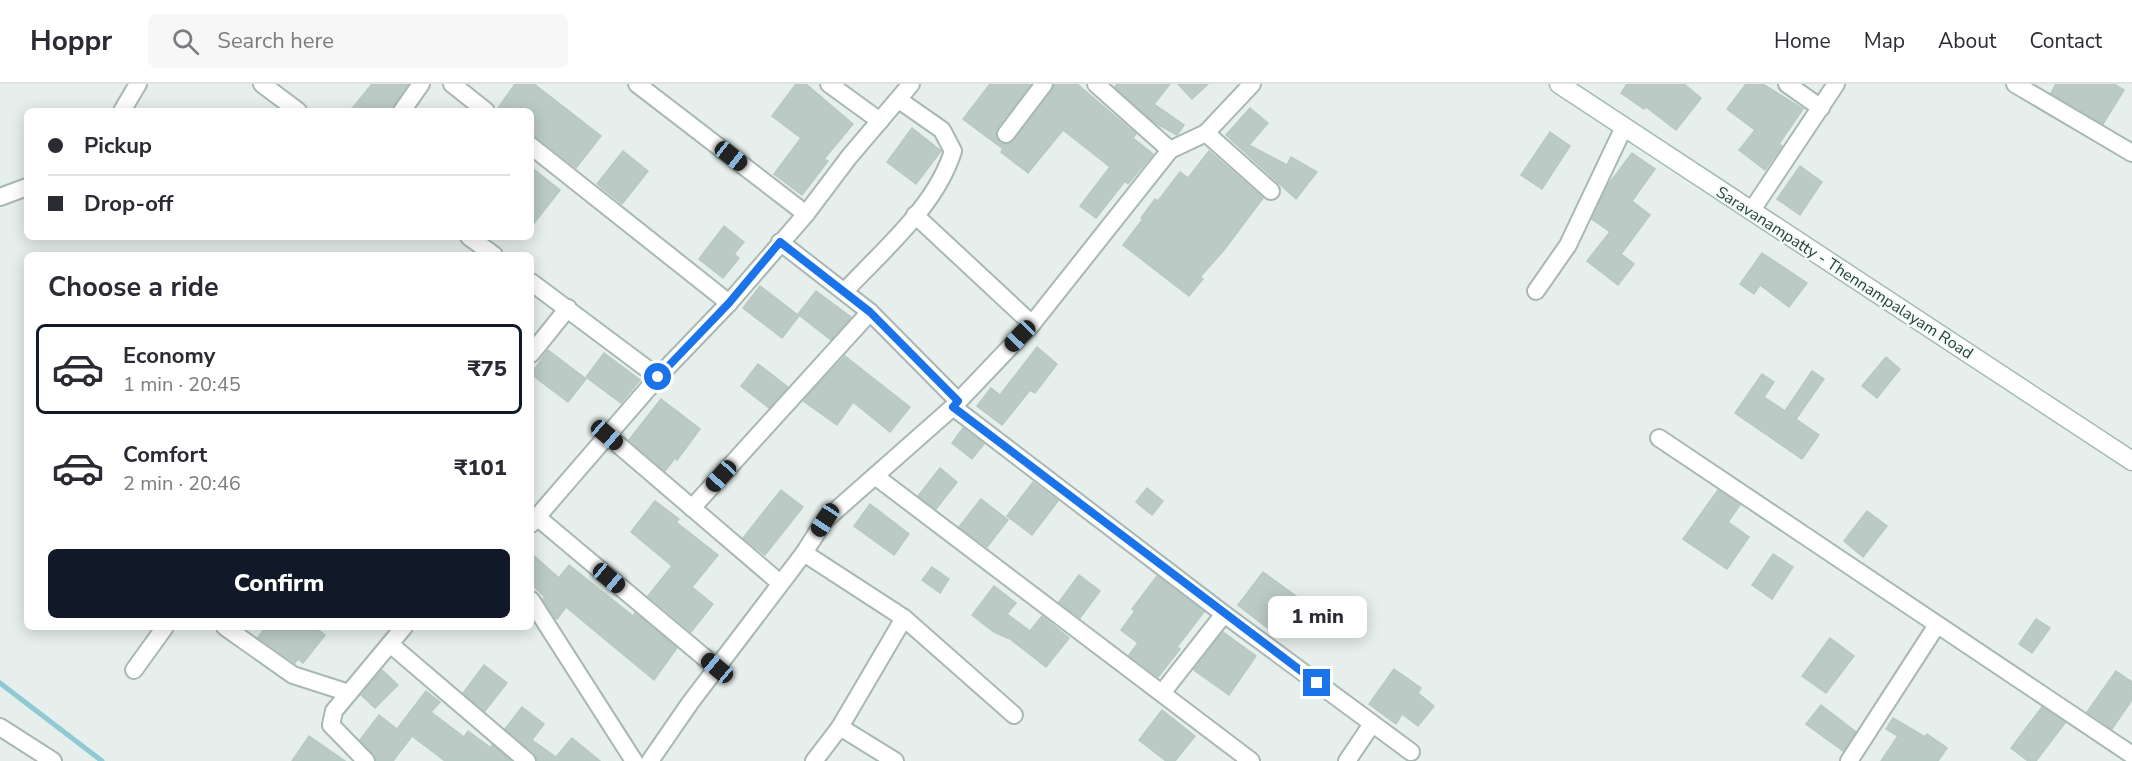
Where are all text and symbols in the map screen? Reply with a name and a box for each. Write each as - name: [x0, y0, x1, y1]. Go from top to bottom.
- search box: [148, 14, 568, 68]
- text: Hoppr: [30, 22, 112, 60]
- icon: search: [169, 25, 202, 58]
- text: Search here: [217, 26, 334, 56]
- text: Home: [1774, 27, 1831, 55]
- text: Map: [1864, 27, 1905, 55]
- text: About: [1938, 27, 1996, 55]
- text: Contact: [2029, 27, 2102, 55]
- text: Pickup: [84, 131, 152, 161]
- car: [711, 138, 751, 174]
- street label: Saravanampatty - Thennampalayam Road: [1712, 181, 1977, 364]
- text: Drop-off: [84, 189, 173, 219]
- text: Choose a ride: [48, 269, 219, 306]
- car: [1001, 317, 1039, 355]
- text: Economy: [123, 341, 215, 371]
- icon: car: [51, 342, 105, 396]
- text: ₹75: [467, 354, 507, 384]
- route start: [644, 363, 671, 390]
- text: 1 min · 20:45: [123, 371, 241, 398]
- car: [588, 416, 626, 454]
- text: Comfort: [123, 440, 207, 470]
- icon: car: [51, 441, 105, 495]
- text: ₹101: [454, 453, 507, 483]
- car: [702, 457, 740, 495]
- text: 2 min · 20:46: [123, 470, 241, 497]
- car: [808, 500, 842, 540]
- button: Confirm: [48, 549, 510, 618]
- car: [589, 560, 629, 596]
- callout: 1 min: [1268, 596, 1366, 638]
- text: 1 min: [1291, 603, 1344, 630]
- car: [697, 650, 737, 686]
- route end: [1303, 669, 1330, 696]

